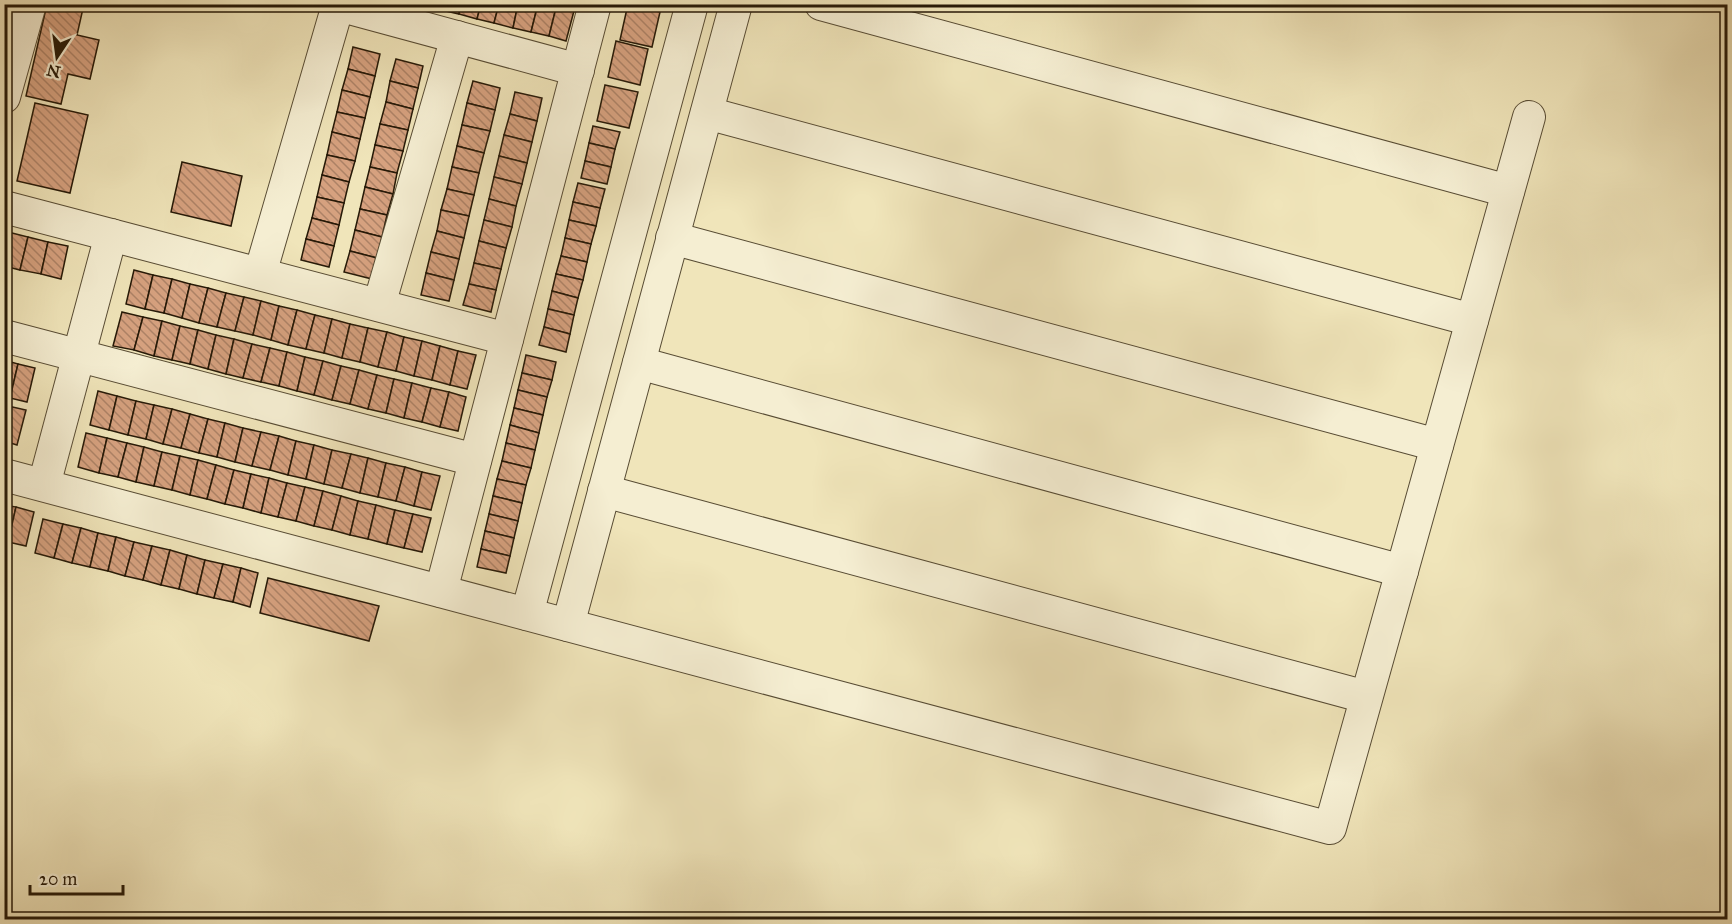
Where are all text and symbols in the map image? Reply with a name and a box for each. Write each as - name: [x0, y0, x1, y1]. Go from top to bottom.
- north arrow: [27, 27, 87, 87]
- text: N: [45, 60, 62, 82]
- scale bar: [30, 858, 123, 896]
- text: 20 m: [39, 868, 77, 890]

